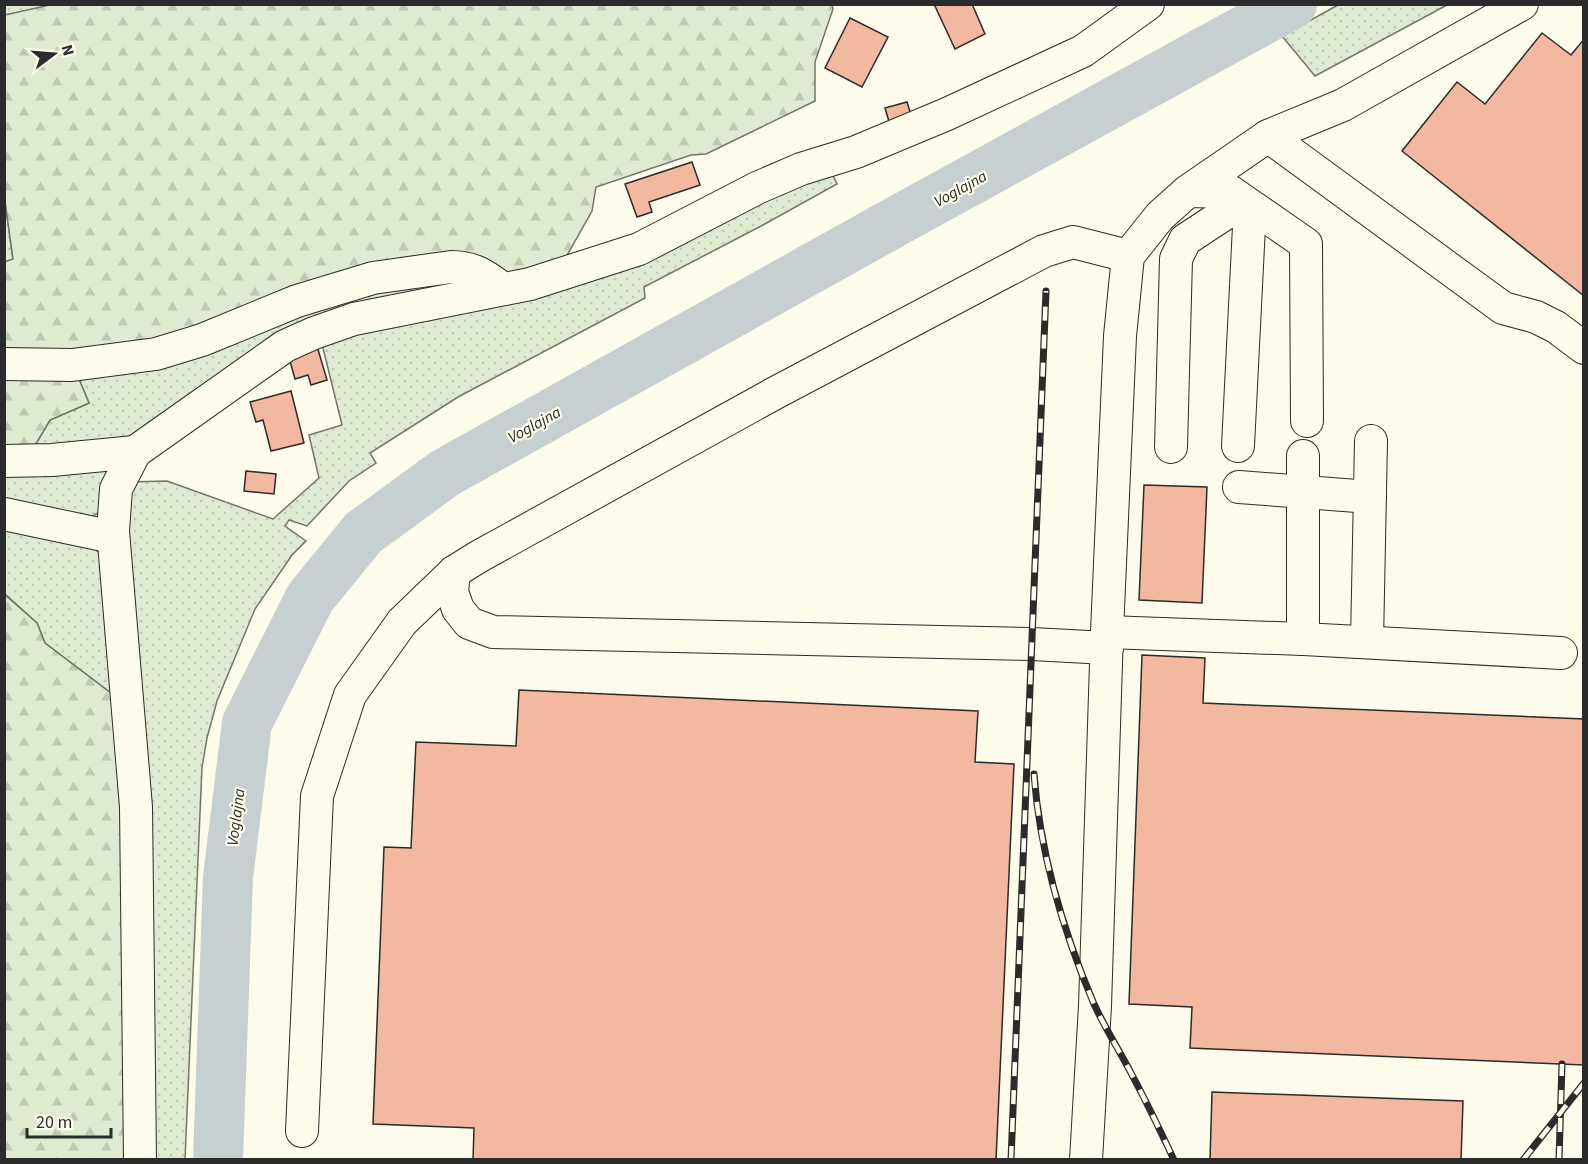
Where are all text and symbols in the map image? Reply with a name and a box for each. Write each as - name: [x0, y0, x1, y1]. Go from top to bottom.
- north arrow: [24, 24, 84, 84]
- text: N: [55, 42, 79, 58]
- water label: Voglajna: [930, 165, 991, 212]
- water label: Voglajna: [504, 401, 565, 448]
- water label: Voglajna: [222, 787, 250, 847]
- scale bar: [27, 1101, 111, 1139]
- text: 20 m: [36, 1110, 72, 1135]

